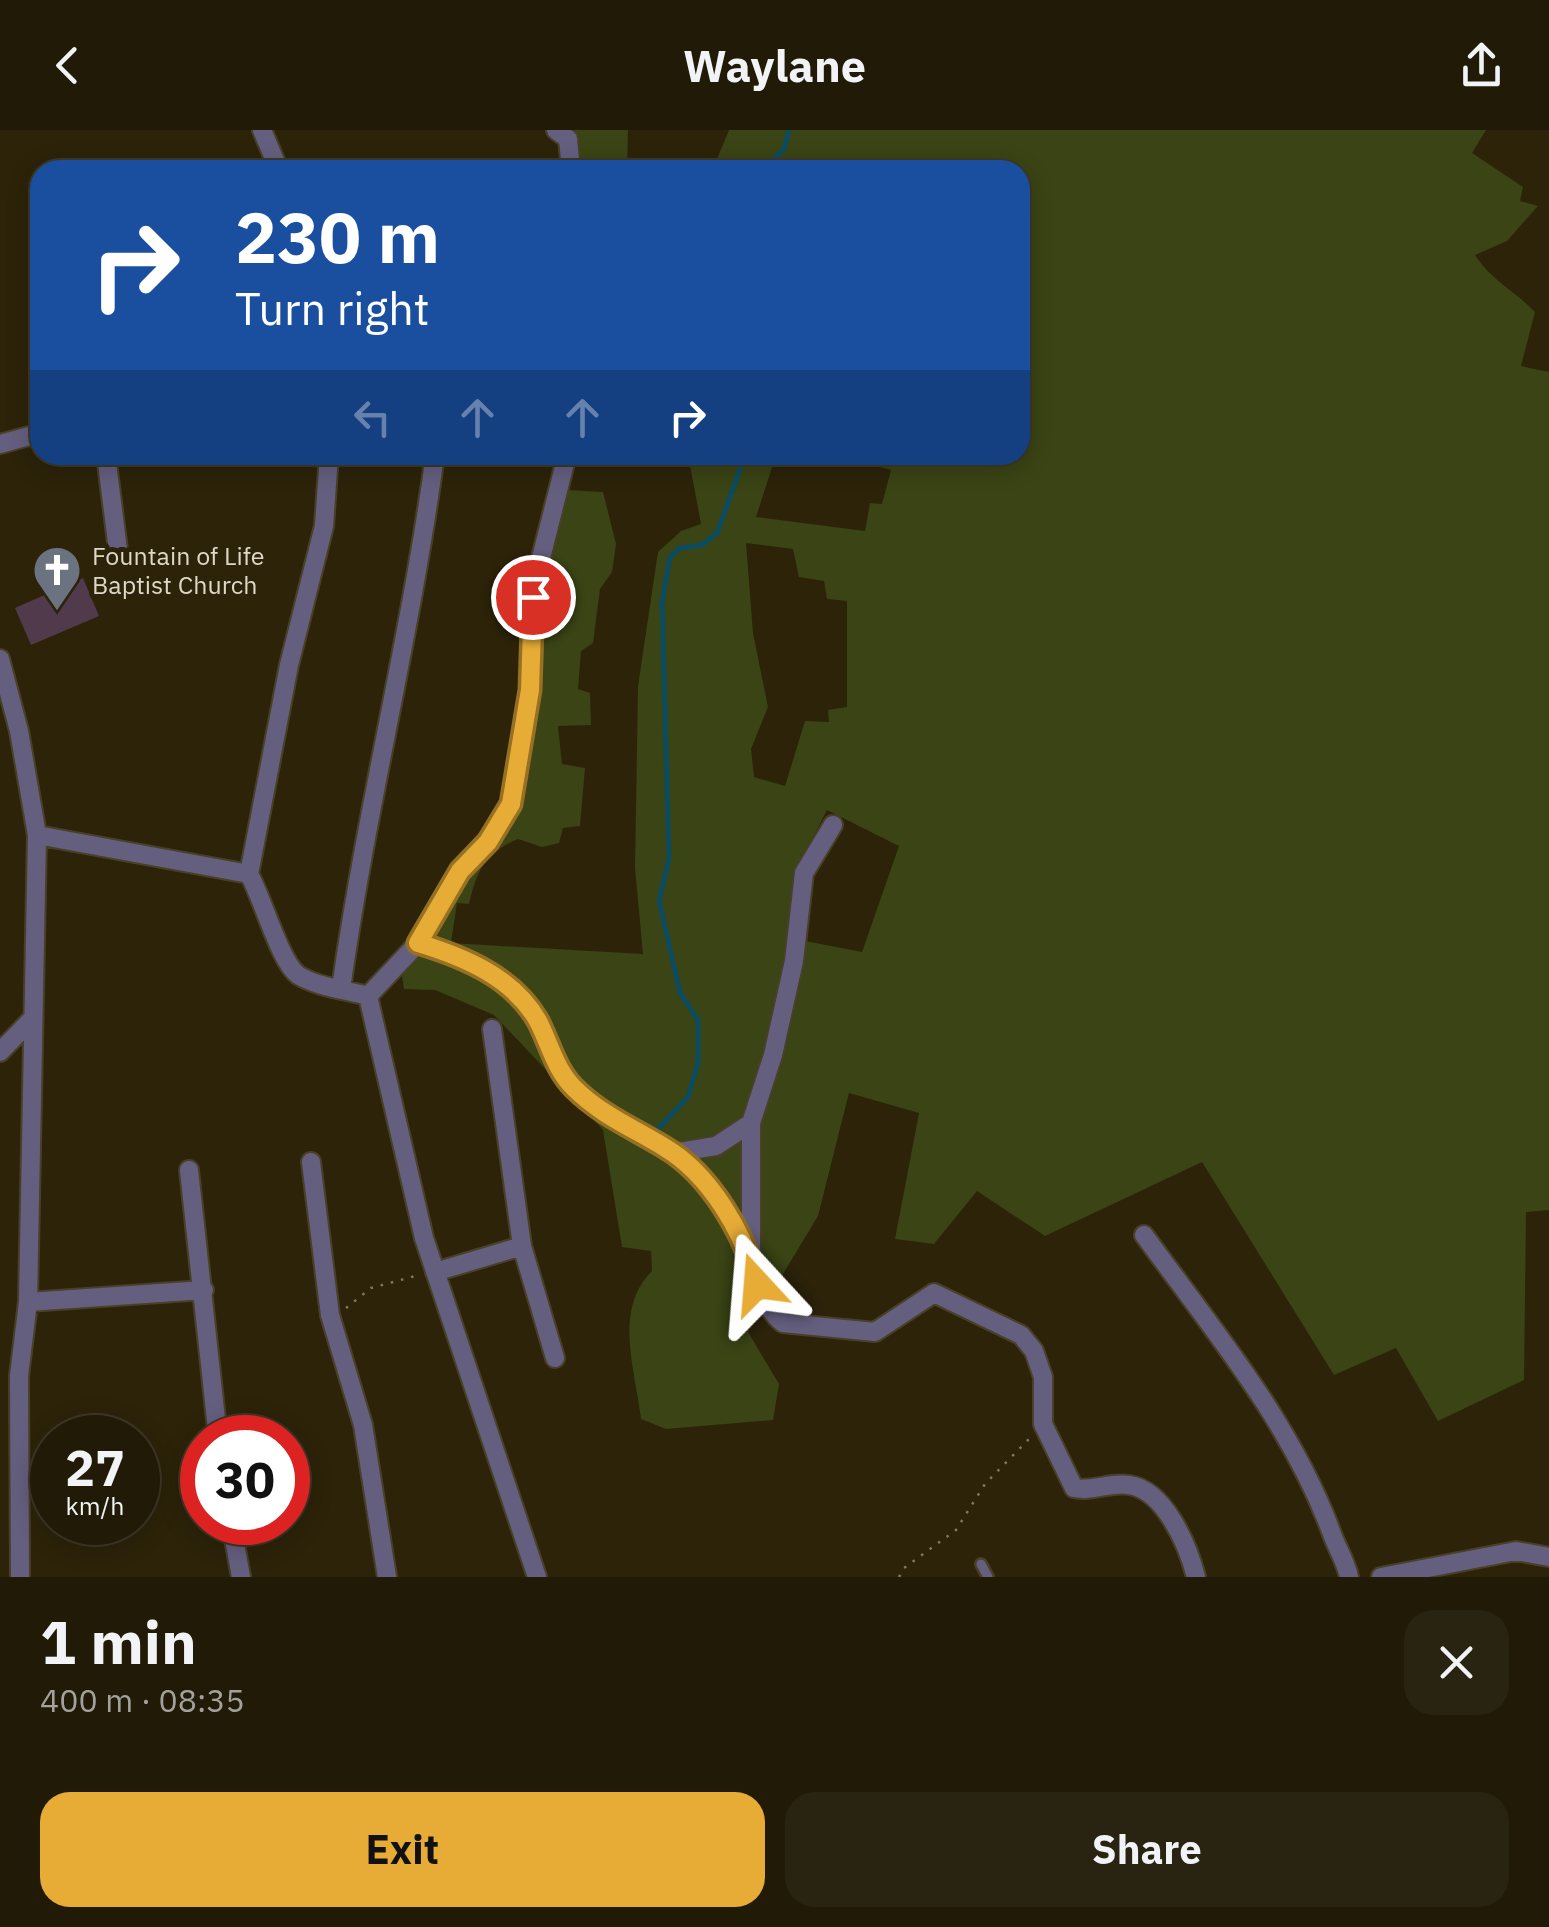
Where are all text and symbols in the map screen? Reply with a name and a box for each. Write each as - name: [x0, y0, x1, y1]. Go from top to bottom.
- text: Waylane: [683, 36, 866, 94]
- icon: back: [40, 38, 95, 93]
- icon: share: [1454, 38, 1509, 93]
- text: 230 m: [235, 191, 440, 282]
- icon: right: [70, 200, 200, 330]
- text: Turn right: [235, 279, 430, 337]
- icon: left: [345, 390, 400, 445]
- icon: ahead: [450, 390, 505, 445]
- icon: ahead: [555, 390, 610, 445]
- icon: right: [660, 390, 715, 445]
- place label: Fountain of Life Baptist Church: [92, 539, 265, 601]
- church icon: Fountain of Life Baptist Church: [31, 544, 83, 612]
- pin: [491, 555, 576, 640]
- icon: arrive: [506, 570, 561, 625]
- position arrow: [705, 1232, 809, 1336]
- speed limit sign: 30: [180, 1415, 310, 1545]
- text: 27: [65, 1435, 125, 1500]
- text: km/h: [66, 1489, 124, 1522]
- text: 1 min: [40, 1602, 197, 1681]
- button: close: [1404, 1610, 1509, 1715]
- text: 400 m · 08:35: [40, 1679, 245, 1721]
- button: Exit: [40, 1792, 765, 1907]
- button: Share: [785, 1792, 1509, 1907]

